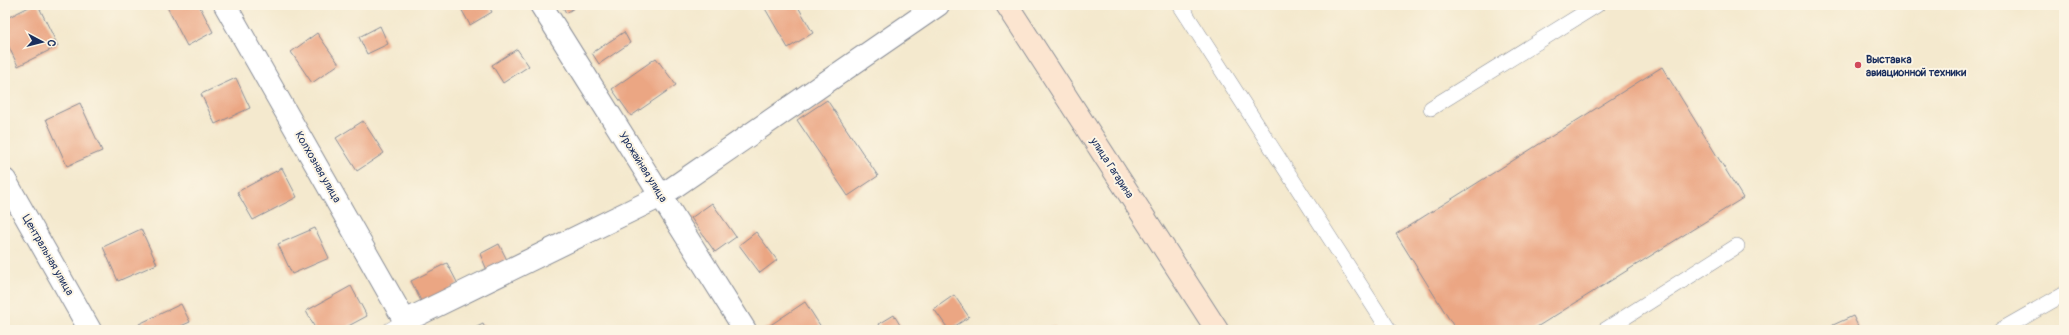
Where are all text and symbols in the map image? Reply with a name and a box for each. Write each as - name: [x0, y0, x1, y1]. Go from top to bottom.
- north arrow: [22, 22, 62, 62]
- text: С: [45, 39, 58, 48]
- place label: Выставка авиационной техники: [1866, 53, 1966, 79]
- marker: Выставка авиационной техники: [1853, 60, 1863, 70]
- street label: Колхозная улица: [292, 129, 344, 205]
- street label: Урожайная улица: [616, 129, 670, 205]
- street label: улица Гагарина: [1087, 134, 1136, 201]
- street label: Центральная улица: [20, 212, 76, 298]

